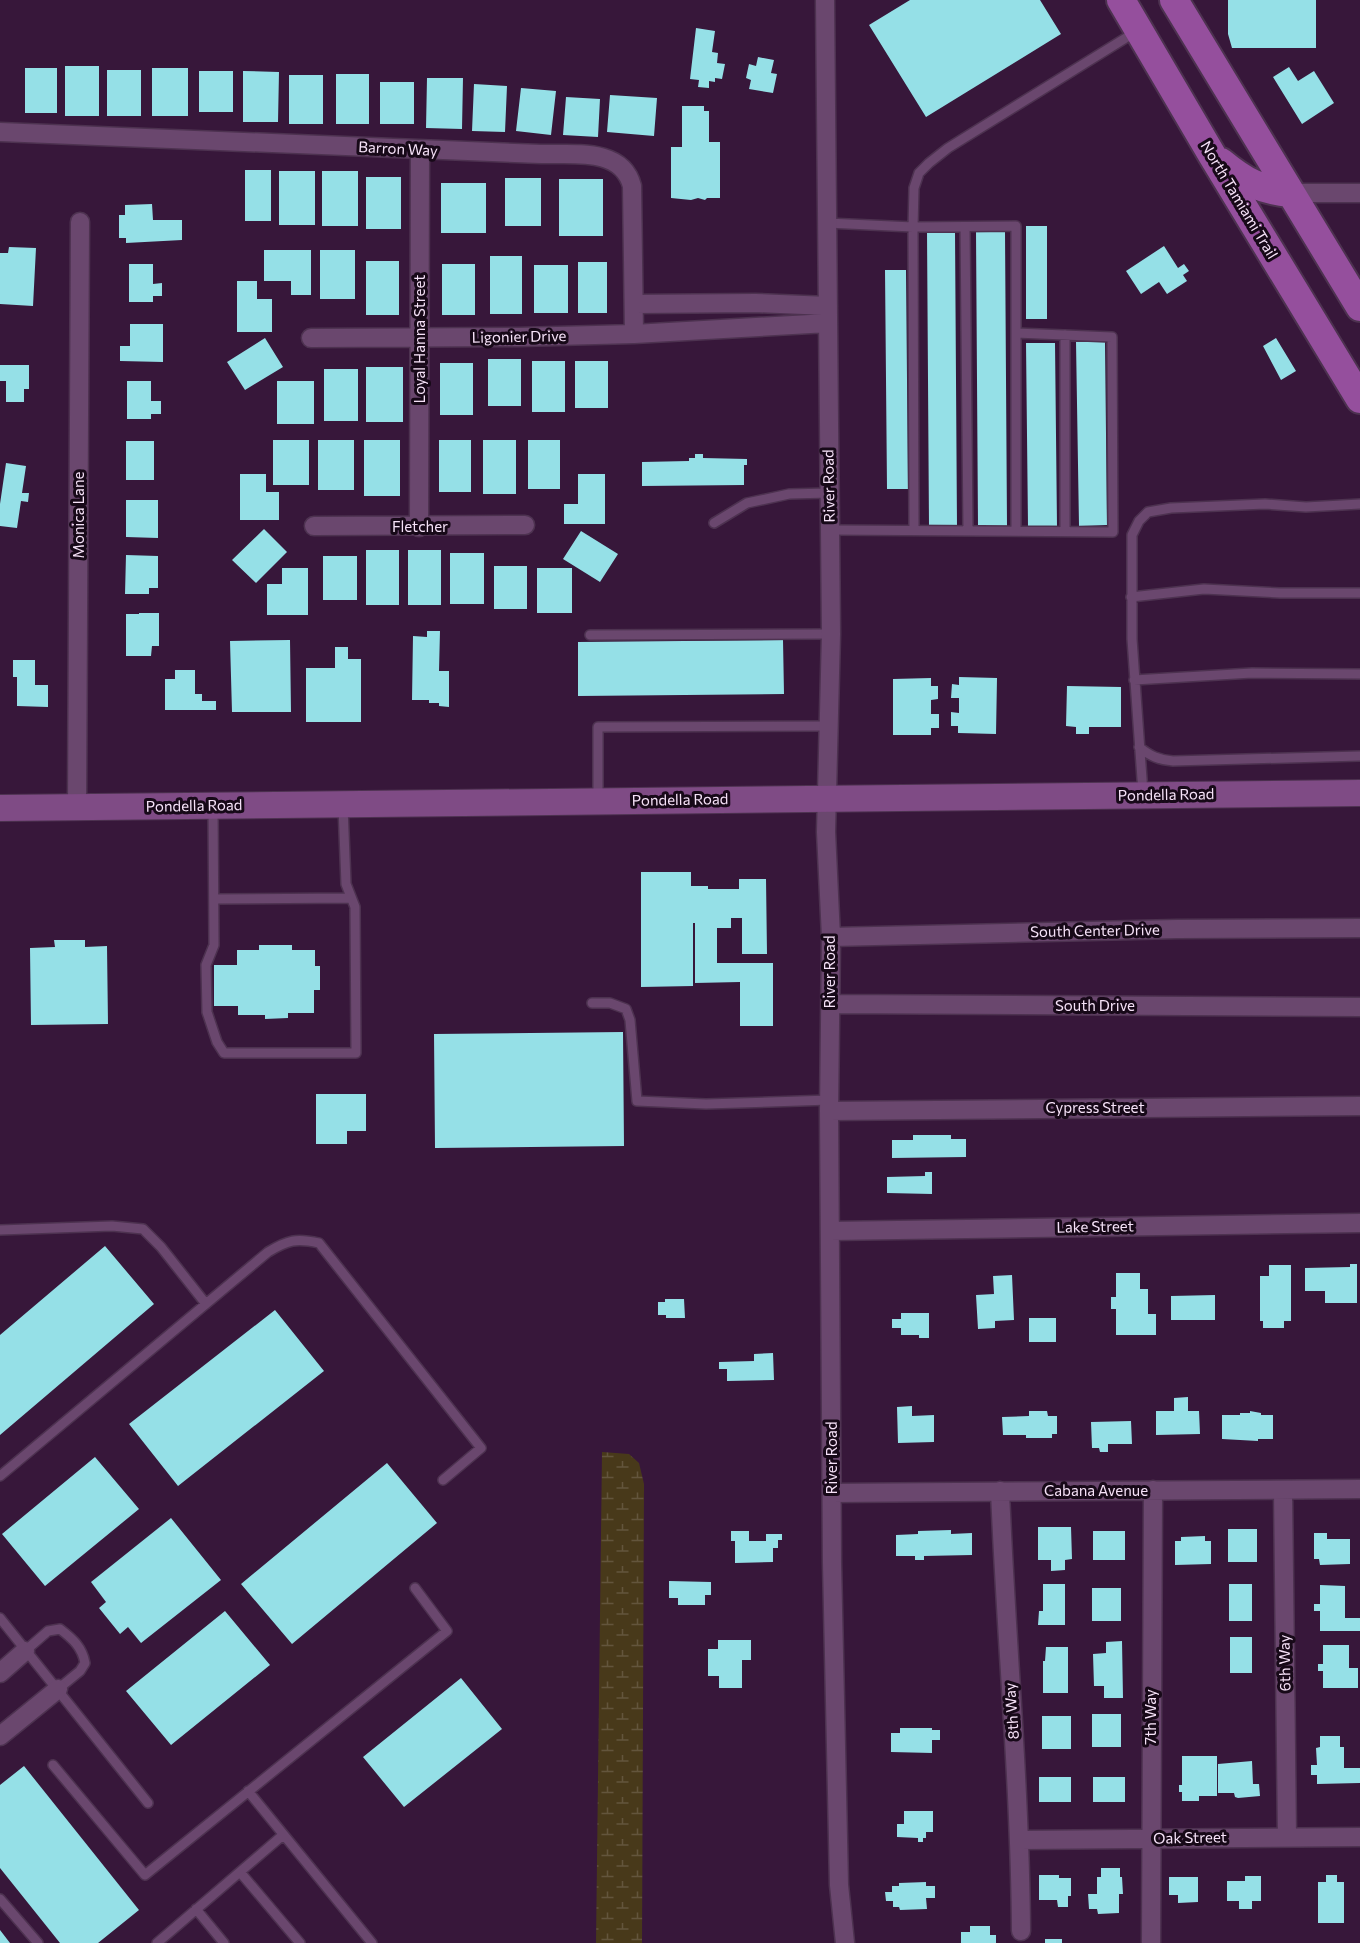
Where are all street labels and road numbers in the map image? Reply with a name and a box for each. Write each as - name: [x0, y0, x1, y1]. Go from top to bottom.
- street label: Barron Way: [358, 137, 439, 159]
- street label: North Tamiami Trail: [1198, 137, 1282, 262]
- street label: Loyal Hanna Street: [410, 275, 428, 403]
- street label: Ligonier Drive: [471, 326, 567, 346]
- street label: River Road: [818, 449, 838, 523]
- street label: Monica Lane: [69, 472, 87, 558]
- street label: Fletcher: [392, 517, 448, 535]
- street label: Pondella Road: [1118, 784, 1214, 804]
- street label: Pondella Road: [632, 789, 728, 809]
- street label: Pondella Road: [146, 795, 242, 815]
- street label: South Center Drive: [1030, 920, 1160, 940]
- street label: River Road: [820, 935, 838, 1009]
- street label: South Drive: [1055, 996, 1135, 1014]
- street label: Cypress Street: [1045, 1098, 1145, 1116]
- street label: Lake Street: [1056, 1216, 1134, 1236]
- street label: River Road: [822, 1421, 840, 1495]
- street label: Cabana Avenue: [1044, 1481, 1148, 1499]
- street label: 6th Way: [1275, 1634, 1293, 1692]
- street label: 8th Way: [1000, 1682, 1022, 1740]
- street label: 7th Way: [1141, 1689, 1159, 1745]
- street label: Oak Street: [1153, 1827, 1227, 1847]

